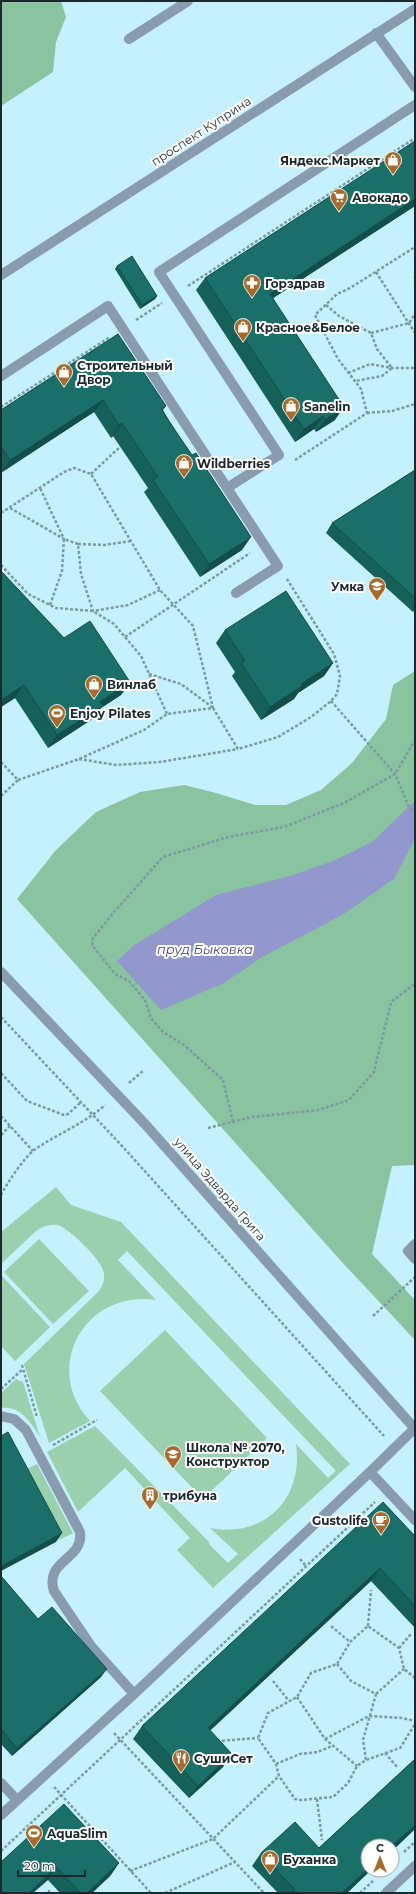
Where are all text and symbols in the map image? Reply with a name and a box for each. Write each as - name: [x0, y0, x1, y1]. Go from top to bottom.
- street label: проспект Куприна: [148, 93, 254, 169]
- shop icon: Яндекс.Маркет: [383, 150, 403, 175]
- place label: Яндекс.Маркет: [280, 153, 381, 168]
- supermarket icon: Авокадо: [329, 187, 349, 212]
- place label: Авокадо: [352, 190, 408, 205]
- pharmacy icon: Горздрав: [242, 273, 262, 298]
- place label: Горздрав: [265, 276, 325, 291]
- shop icon: Красное&Белое: [233, 317, 253, 342]
- place label: Красное&Белое: [256, 320, 360, 335]
- place label: Строительный Двор: [77, 358, 173, 387]
- shop icon: Строительный Двор: [54, 362, 74, 387]
- shop icon: Sanelin: [281, 396, 301, 421]
- place label: Sanelin: [304, 399, 351, 414]
- shop icon: Wildberries: [174, 453, 194, 478]
- place label: Wildberries: [197, 456, 271, 471]
- school or university icon: Умка: [367, 576, 387, 601]
- place label: Умка: [331, 579, 364, 594]
- shop icon: Винлаб: [84, 674, 104, 699]
- place label: Винлаб: [107, 677, 156, 692]
- sports icon: Enjoy Pilates: [47, 703, 67, 728]
- place label: Enjoy Pilates: [70, 706, 151, 721]
- water label: пруд Быковка: [157, 941, 253, 957]
- street label: улица Эдварда Грига: [170, 1134, 269, 1244]
- place label: Школа № 2070, Конструктор: [186, 1440, 285, 1469]
- school or university icon: Школа № 2070, Конструктор: [163, 1444, 183, 1469]
- building icon: трибуна: [140, 1485, 160, 1510]
- place label: трибуна: [163, 1488, 217, 1503]
- cafe icon: Gustolife: [371, 1510, 391, 1535]
- place label: Gustolife: [312, 1513, 368, 1528]
- restaurant icon: СушиСет: [171, 1748, 191, 1773]
- place label: СушиСет: [194, 1751, 253, 1766]
- sports icon: AquaSlim: [24, 1823, 44, 1848]
- place label: AquaSlim: [46, 1826, 108, 1841]
- north arrow: [360, 1838, 400, 1878]
- text: С: [376, 1841, 384, 1855]
- shop icon: Буханка: [260, 1849, 280, 1874]
- scale bar: [18, 1852, 85, 1878]
- place label: Буханка: [283, 1852, 336, 1867]
- text: 20 m: [24, 1858, 55, 1873]

